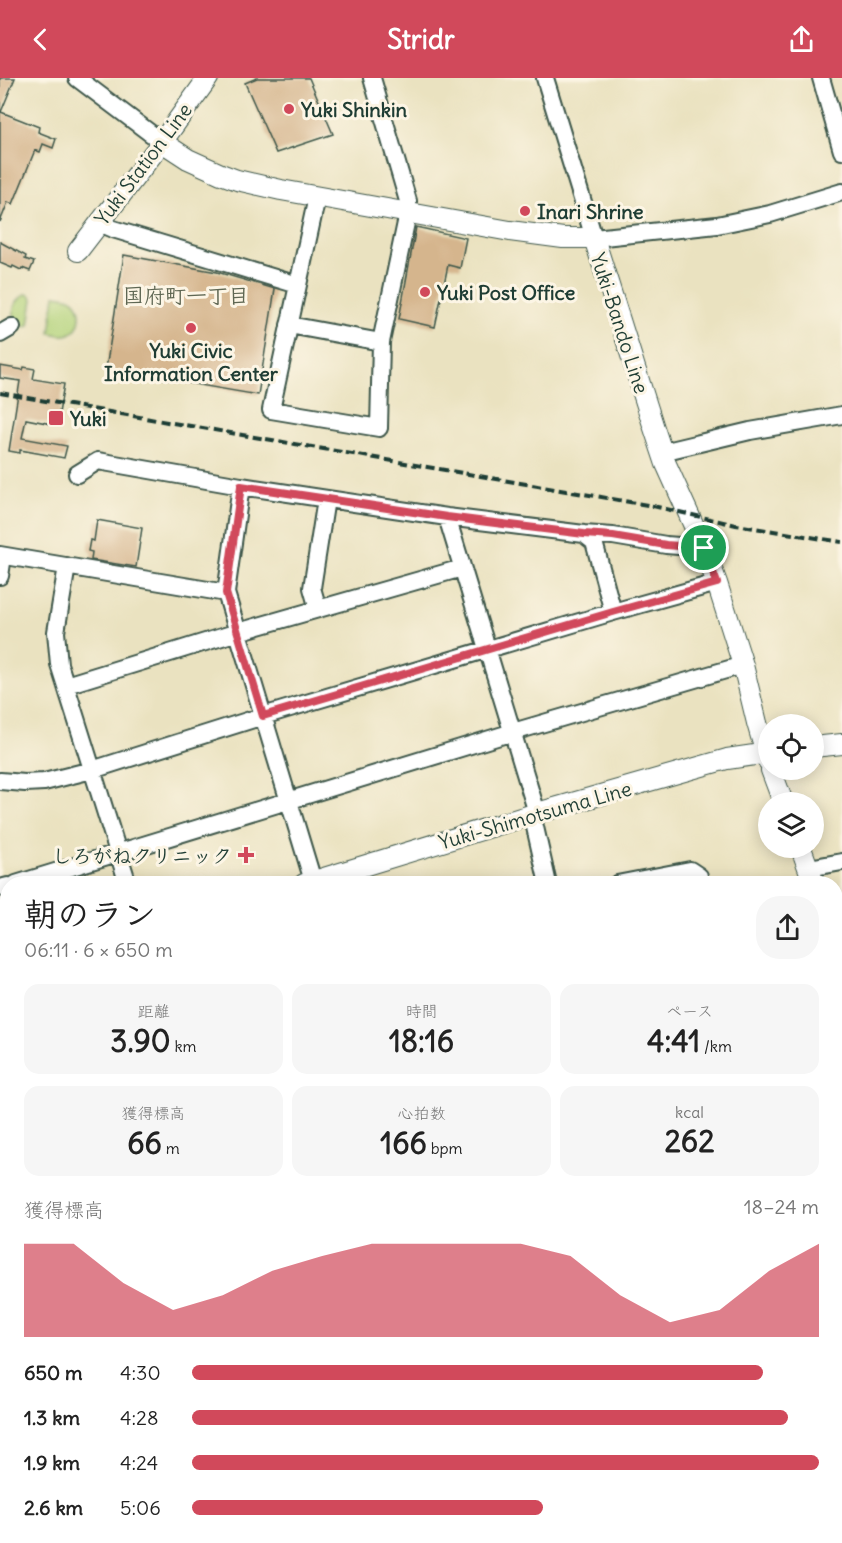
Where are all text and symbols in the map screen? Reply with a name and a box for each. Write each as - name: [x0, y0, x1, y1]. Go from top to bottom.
- text: Stridr: [387, 22, 455, 56]
- icon: back: [24, 23, 57, 56]
- icon: share: [785, 23, 818, 56]
- place label: Yuki Shinkin: [300, 97, 408, 122]
- street label: Yuki Station Line: [89, 98, 197, 230]
- marker: Yuki Shinkin: [282, 102, 296, 116]
- place label: Inari Shrine: [537, 199, 644, 224]
- marker: Inari Shrine: [518, 204, 532, 218]
- street label: Yuki-Bando Line: [585, 249, 655, 397]
- place label: Yuki Post Office: [436, 280, 575, 305]
- district label: 国府町一丁目: [123, 282, 249, 309]
- marker: Yuki Post Office: [418, 285, 432, 299]
- marker: Yuki Civic Information Center: [184, 321, 198, 335]
- place label: Yuki Civic Information Center: [104, 338, 279, 386]
- place label: Yuki: [69, 406, 106, 431]
- marker: Yuki: [47, 409, 65, 427]
- pin: [678, 522, 729, 573]
- icon: arrive: [687, 531, 720, 564]
- map controls: [758, 714, 824, 858]
- button: locate: [758, 714, 824, 780]
- street label: Yuki-Shimotsuma Line: [436, 776, 634, 854]
- button: layers: [758, 792, 824, 858]
- place label: しろがねクリニック: [52, 843, 232, 868]
- marker: しろがねクリニック: [237, 846, 255, 864]
- text: 朝のラン: [24, 893, 156, 935]
- button: share: [756, 896, 819, 959]
- text: 06:11 · 6 × 650 m: [24, 937, 173, 962]
- text: 距離: [137, 1001, 170, 1021]
- text: 時間: [405, 1001, 438, 1021]
- text: ペース: [666, 1001, 713, 1021]
- text: 3.90: [110, 1022, 171, 1060]
- text: 18:16: [389, 1022, 454, 1060]
- text: 4:41: [647, 1022, 700, 1060]
- text: km: [171, 1036, 197, 1056]
- text: /km: [700, 1036, 732, 1056]
- text: kcal: [675, 1102, 704, 1122]
- text: 獲得標高: [121, 1103, 186, 1123]
- text: 心拍数: [397, 1103, 446, 1123]
- text: 262: [664, 1122, 715, 1160]
- text: 66: [127, 1124, 162, 1162]
- text: 166: [380, 1124, 427, 1162]
- text: m: [162, 1138, 180, 1158]
- text: bpm: [427, 1138, 463, 1158]
- text: 18–24 m: [744, 1194, 819, 1219]
- text: 獲得標高: [24, 1197, 104, 1222]
- text: 650 m: [24, 1360, 83, 1385]
- text: 4:30: [120, 1360, 161, 1385]
- text: 1.3 km: [24, 1405, 80, 1430]
- text: 4:28: [120, 1405, 159, 1430]
- text: 1.9 km: [24, 1450, 80, 1475]
- text: 4:24: [120, 1450, 158, 1475]
- text: 2.6 km: [24, 1495, 83, 1520]
- text: 5:06: [120, 1495, 161, 1520]

